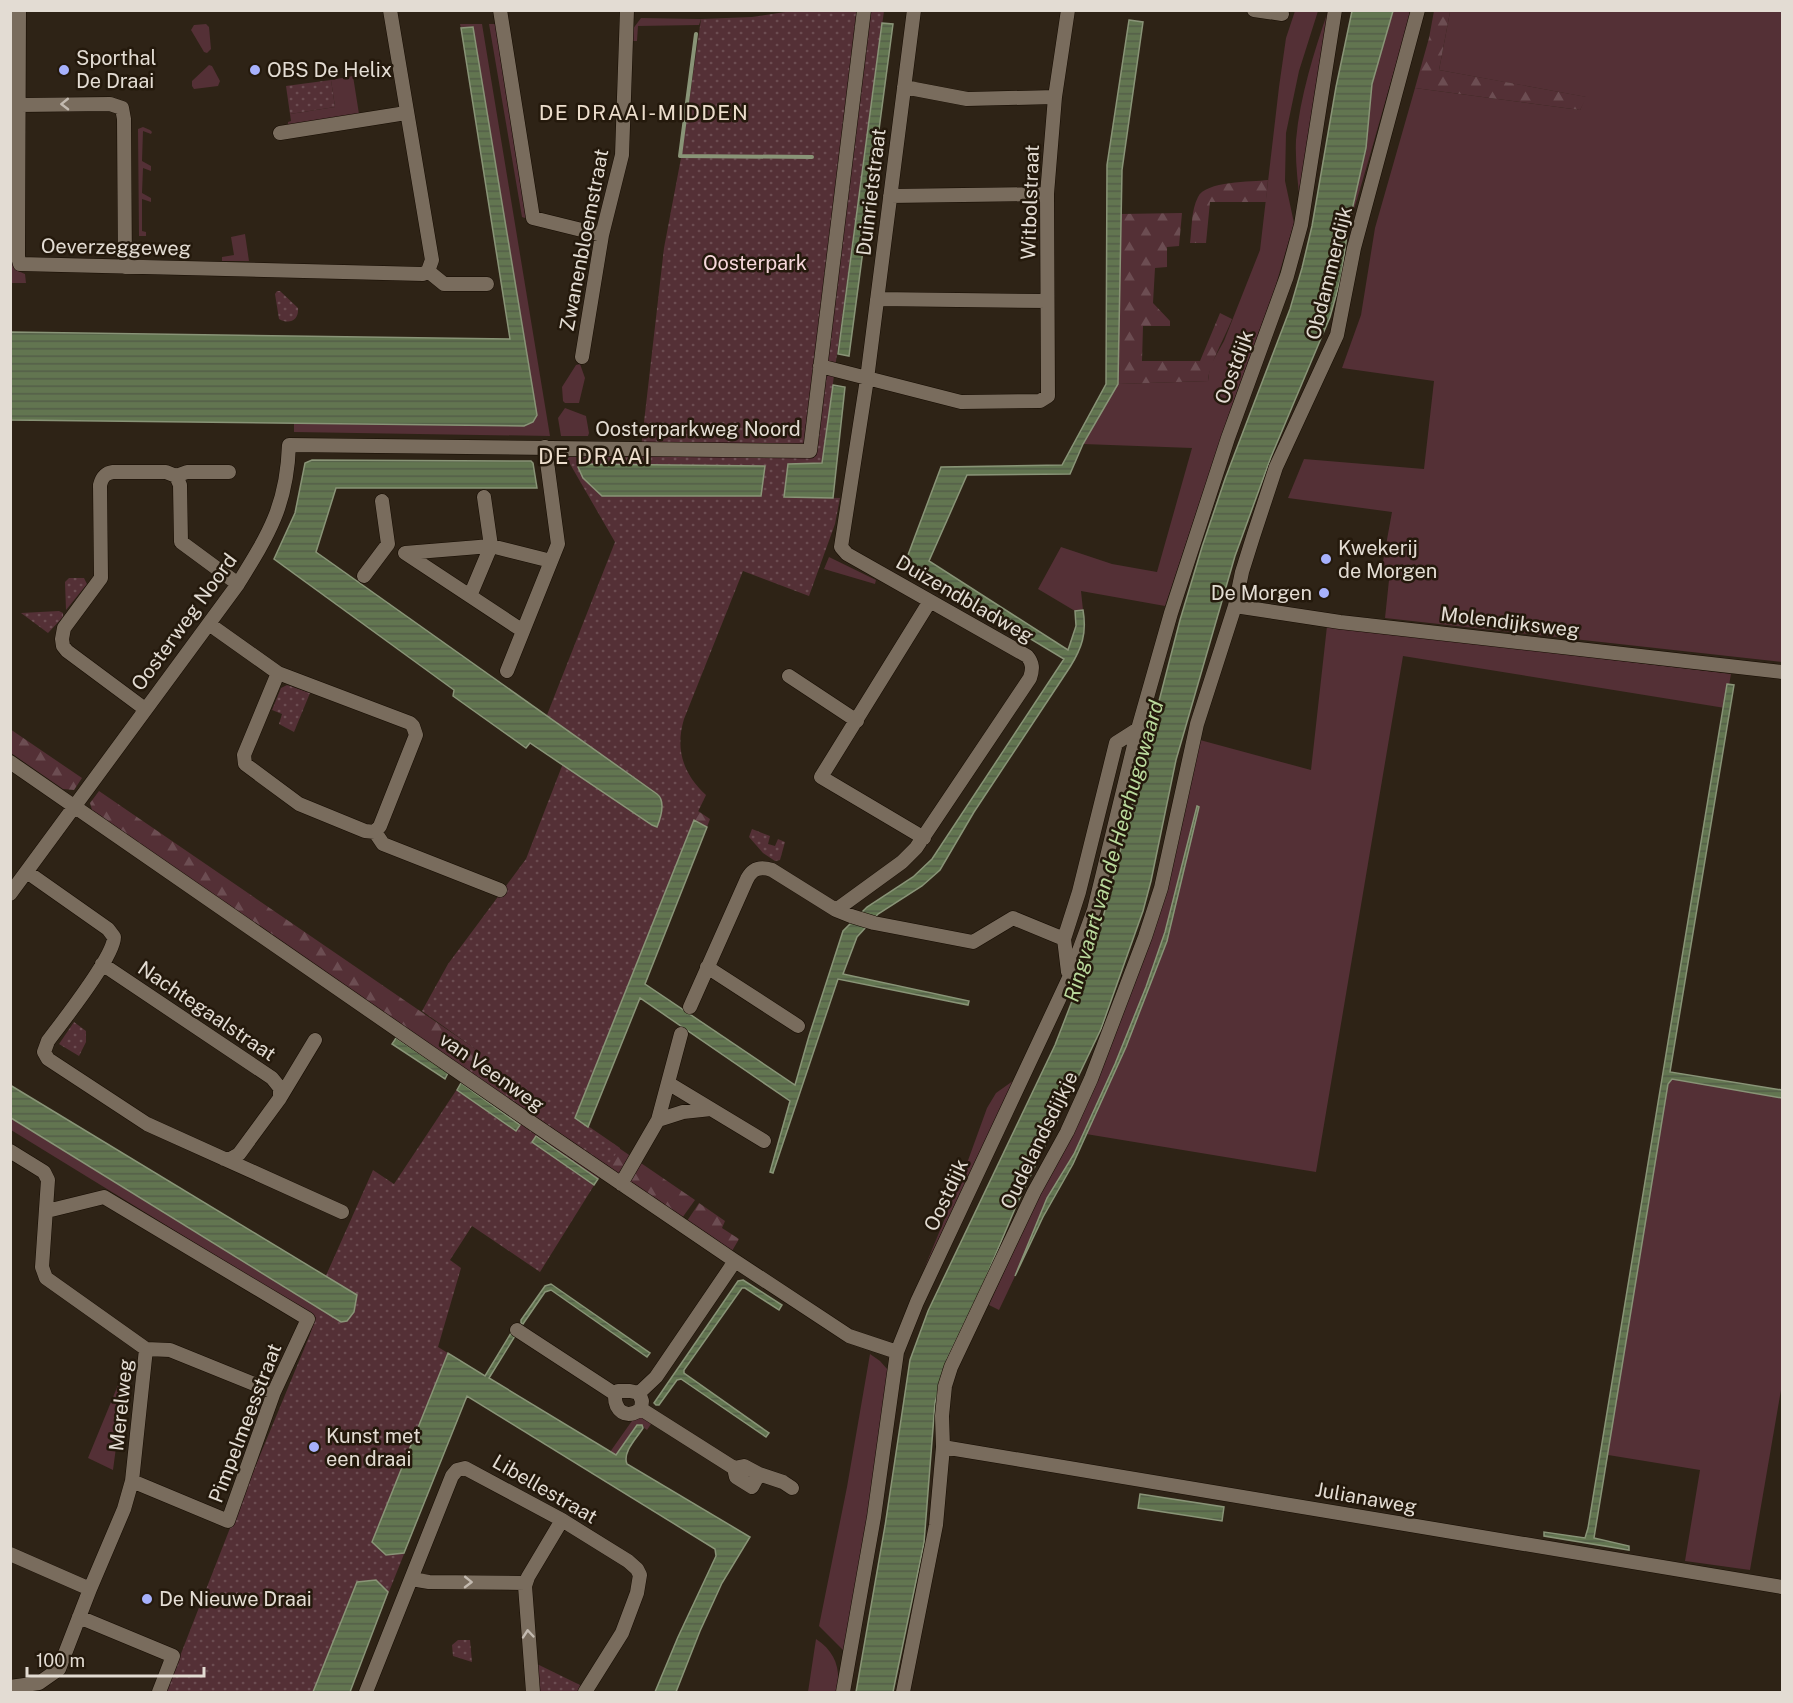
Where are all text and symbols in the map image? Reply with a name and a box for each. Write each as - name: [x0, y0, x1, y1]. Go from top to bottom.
- place label: Sporthal De Draai: [76, 46, 157, 93]
- place label: OBS De Helix: [267, 58, 392, 82]
- marker: Sporthal De Draai: [57, 63, 71, 77]
- marker: OBS De Helix: [248, 63, 262, 77]
- one-way arrow: [61, 98, 70, 110]
- district label: DE DRAAI-MIDDEN: [539, 100, 749, 125]
- street label: Duinrietstraat: [851, 127, 891, 257]
- street label: Witbolstraat: [1016, 144, 1044, 260]
- street label: Zwanenbloemstraat: [555, 147, 613, 333]
- street label: Obdammerdijk: [1301, 204, 1357, 342]
- street label: Oeverzeggeweg: [41, 234, 191, 260]
- park label: Oosterpark: [703, 251, 807, 275]
- street label: Oostdijk: [1210, 327, 1258, 407]
- street label: Oosterparkweg Noord: [595, 417, 801, 441]
- district label: DE DRAAI: [538, 443, 652, 469]
- place label: Kwekerij de Morgen: [1338, 536, 1437, 583]
- street label: Oosterweg Noord: [126, 549, 242, 695]
- street label: Duizendbladweg: [892, 550, 1038, 648]
- marker: Kwekerij de Morgen: [1319, 552, 1333, 566]
- place label: De Morgen: [1211, 581, 1312, 605]
- marker: De Morgen: [1317, 586, 1331, 600]
- street label: Molendijksweg: [1439, 602, 1581, 642]
- water label: Ringvaart van de Heerhugowaard: [1058, 697, 1169, 1005]
- street label: Nachtegaalstraat: [133, 956, 281, 1066]
- street label: van Veenweg: [435, 1027, 549, 1117]
- street label: Oudelandsdijkje: [995, 1067, 1083, 1213]
- street label: Oostdijk: [919, 1155, 973, 1235]
- street label: Pimpelmeesstraat: [204, 1340, 286, 1506]
- street label: Merelweg: [104, 1358, 138, 1452]
- place label: Kunst met een draai: [326, 1424, 421, 1471]
- marker: Kunst met een draai: [307, 1440, 321, 1454]
- street label: Libellestraat: [488, 1449, 602, 1529]
- street label: Julianaweg: [1313, 1477, 1419, 1519]
- one-way arrow: [463, 1576, 472, 1588]
- place label: De Nieuwe Draai: [159, 1587, 312, 1611]
- marker: De Nieuwe Draai: [140, 1592, 154, 1606]
- one-way arrow: [522, 1630, 535, 1639]
- scale bar: [27, 1640, 204, 1678]
- text: 100 m: [36, 1650, 85, 1671]

